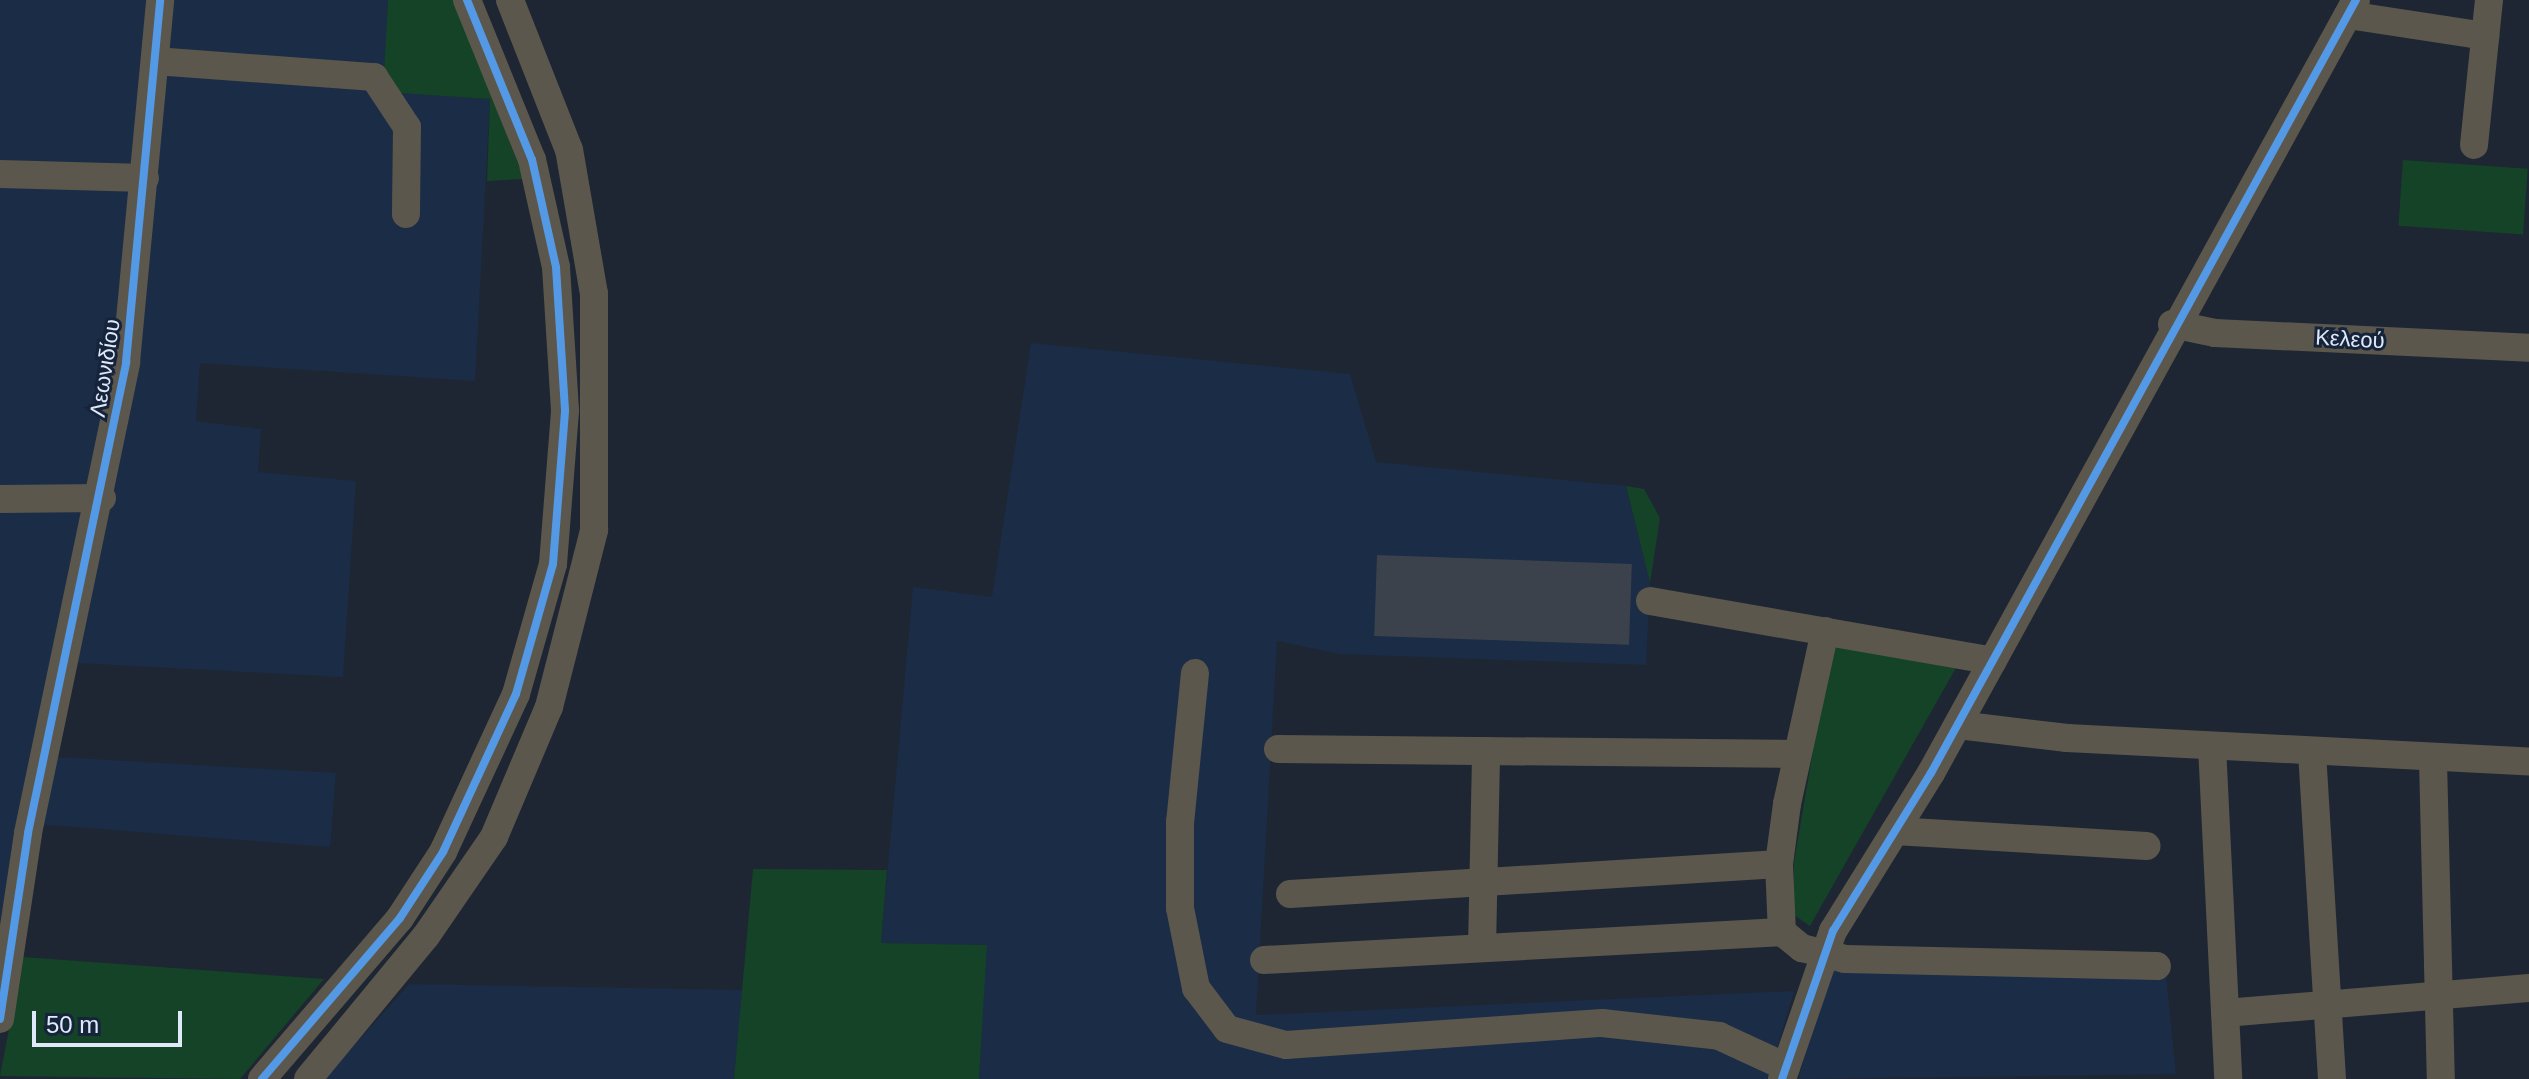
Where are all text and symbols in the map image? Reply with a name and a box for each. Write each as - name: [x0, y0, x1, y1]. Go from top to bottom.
- street label: Λεωνιδίου: [84, 317, 126, 419]
- street label: Κελεού: [2315, 324, 2385, 354]
- scale bar: [36, 995, 186, 1045]
- text: 50 m: [46, 1011, 99, 1038]

